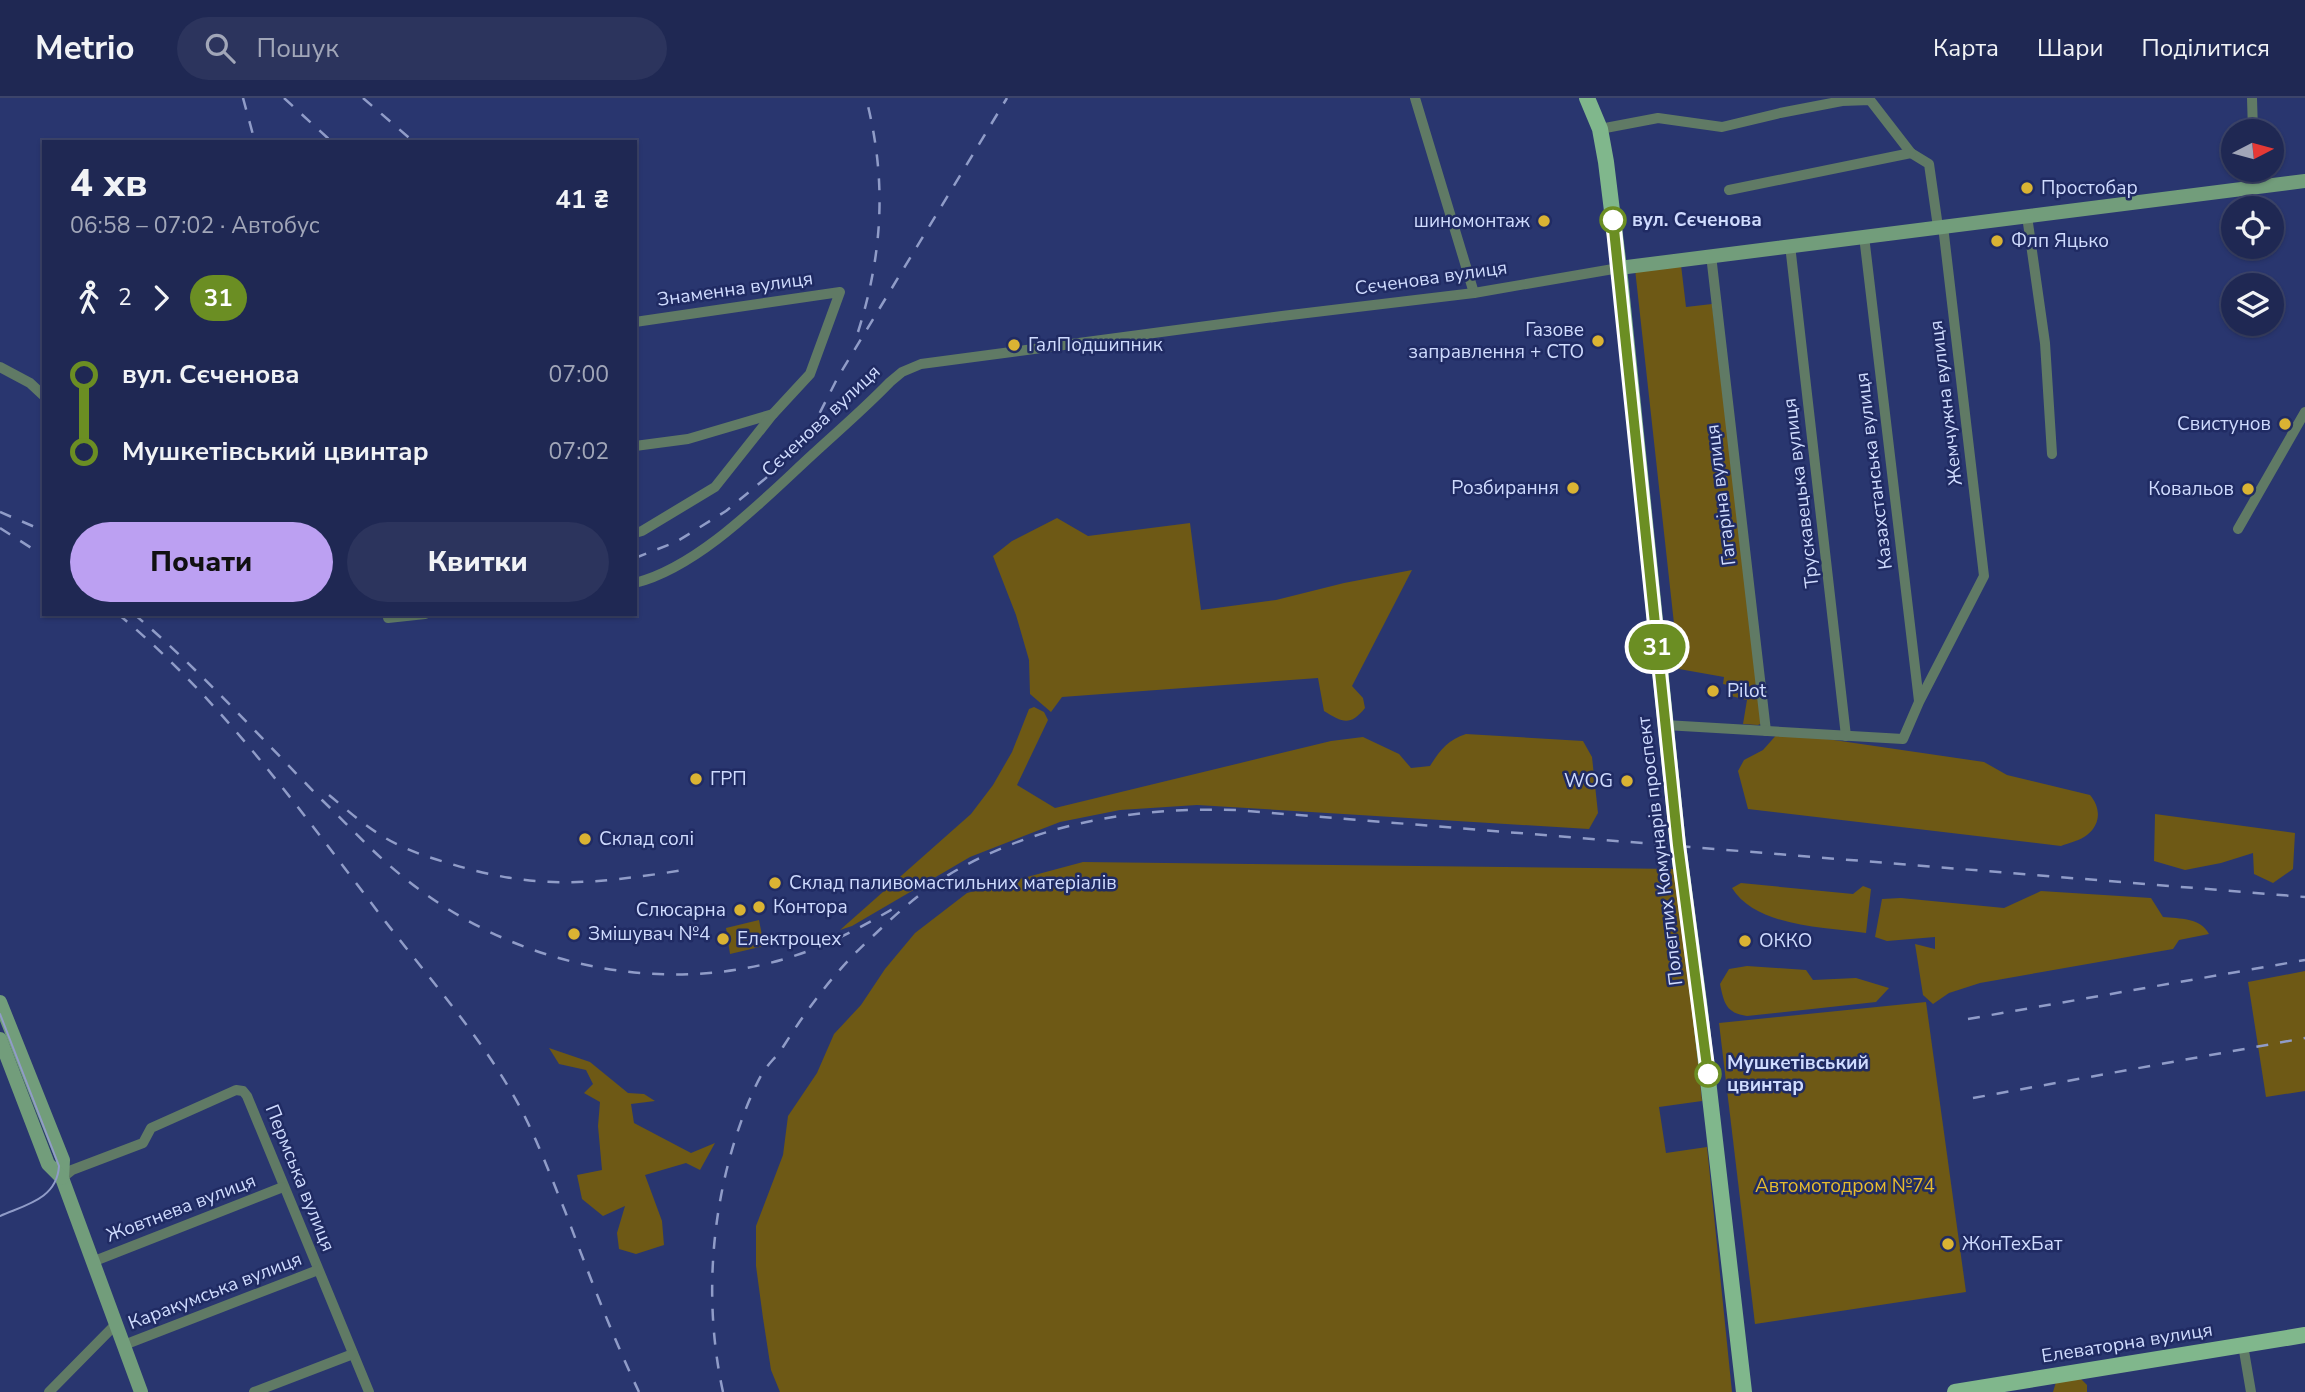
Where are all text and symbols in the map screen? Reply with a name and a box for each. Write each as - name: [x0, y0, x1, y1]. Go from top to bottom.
- search box: [177, 17, 667, 80]
- text: Metrio: [35, 26, 135, 71]
- icon: search: [201, 29, 239, 67]
- text: Пошук: [257, 31, 339, 66]
- text: Карта: [1933, 32, 1999, 64]
- text: Шари: [2037, 32, 2104, 64]
- text: Поділитися: [2142, 32, 2270, 64]
- north arrow: [2221, 119, 2284, 182]
- map controls: [2221, 119, 2284, 336]
- text: 4 хв: [70, 158, 147, 209]
- place label: Простобар: [2041, 175, 2138, 201]
- marker: Простобар: [2019, 180, 2035, 196]
- text: 41 ₴: [555, 182, 609, 217]
- button: locate: [2221, 196, 2284, 259]
- marker: вул. Сєченова: [1600, 207, 1626, 233]
- place label: вул. Сєченова: [1632, 207, 1762, 233]
- place label: шиномонтаж: [1414, 208, 1530, 234]
- text: 06:58 – 07:02 · Автобус: [70, 210, 320, 241]
- marker: шиномонтаж: [1536, 213, 1552, 229]
- place label: Флп Яцько: [2011, 228, 2109, 254]
- marker: Флп Яцько: [1989, 233, 2005, 249]
- street label: Сєченова вулиця: [1353, 254, 1509, 302]
- street label: Знаменна вулиця: [655, 265, 815, 313]
- button: layers: [2221, 273, 2284, 336]
- icon: walk: [70, 279, 108, 317]
- icon: forward: [142, 279, 180, 317]
- text: 2: [118, 282, 132, 313]
- text: 31: [204, 282, 233, 314]
- place label: Газове заправлення + СТО: [1409, 317, 1584, 365]
- street label: Жемчужна вулиця: [1923, 319, 1969, 487]
- place label: ГалПодшипник: [1028, 332, 1163, 358]
- marker: Газове заправлення + СТО: [1590, 333, 1606, 349]
- marker: ГалПодшипник: [1006, 337, 1022, 353]
- text: вул. Сєченова: [122, 357, 300, 392]
- text: 07:00: [549, 359, 609, 390]
- street label: Сєченова вулиця: [756, 359, 886, 483]
- street label: Казахстанська вулиця: [1849, 371, 1899, 571]
- street label: Трускавецька вулиця: [1776, 397, 1826, 589]
- place label: Свистунов: [2177, 411, 2271, 437]
- marker: Свистунов: [2277, 416, 2293, 432]
- street label: Гагаріна вулиця: [1699, 423, 1743, 567]
- text: Мушкетівський цвинтар: [122, 434, 429, 469]
- text: 07:02: [549, 436, 609, 467]
- place label: Розбирання: [1451, 475, 1559, 501]
- place label: Ковальов: [2148, 476, 2234, 502]
- marker: Розбирання: [1565, 480, 1581, 496]
- marker: Ковальов: [2240, 481, 2256, 497]
- button: Почати: [70, 522, 333, 602]
- button: Квитки: [347, 522, 609, 602]
- line badge: 31: [1626, 624, 1688, 670]
- text: 31: [1643, 631, 1671, 663]
- place label: Pilot: [1727, 678, 1766, 704]
- marker: Pilot: [1705, 683, 1721, 699]
- street label: Полеглих Комунарів проспект: [1631, 714, 1689, 987]
- place label: ГРП: [710, 766, 747, 792]
- place label: WOG: [1564, 768, 1613, 794]
- marker: ГРП: [688, 771, 704, 787]
- marker: WOG: [1619, 773, 1635, 789]
- place label: Склад солі: [599, 826, 694, 852]
- marker: Склад солі: [577, 831, 593, 847]
- place label: Склад паливомастильних матеріалів: [789, 870, 1117, 896]
- marker: Склад паливомастильних матеріалів: [767, 875, 783, 891]
- place label: Контора: [773, 894, 848, 920]
- place label: Слюсарна: [636, 897, 726, 923]
- marker: Контора: [751, 899, 767, 915]
- marker: Слюсарна: [732, 902, 748, 918]
- place label: Змішувач №4: [588, 921, 710, 947]
- marker: Змішувач №4: [566, 926, 582, 942]
- place label: Електроцех: [737, 926, 841, 952]
- place label: ОККО: [1759, 928, 1812, 954]
- marker: Електроцех: [715, 931, 731, 947]
- marker: ОККО: [1737, 933, 1753, 949]
- place label: Мушкетівський цвинтар: [1727, 1050, 1869, 1098]
- marker: Мушкетівський цвинтар: [1695, 1061, 1721, 1087]
- street label: Пермська вулиця: [259, 1101, 341, 1255]
- street label: Жовтнева вулиця: [102, 1167, 260, 1249]
- park label: Автомотодром №74: [1755, 1173, 1935, 1199]
- place label: ЖонТехБат: [1962, 1231, 2063, 1257]
- marker: ЖонТехБат: [1940, 1236, 1956, 1252]
- street label: Каракумська вулиця: [124, 1246, 306, 1336]
- street label: Елеваторна вулиця: [2040, 1317, 2214, 1369]

